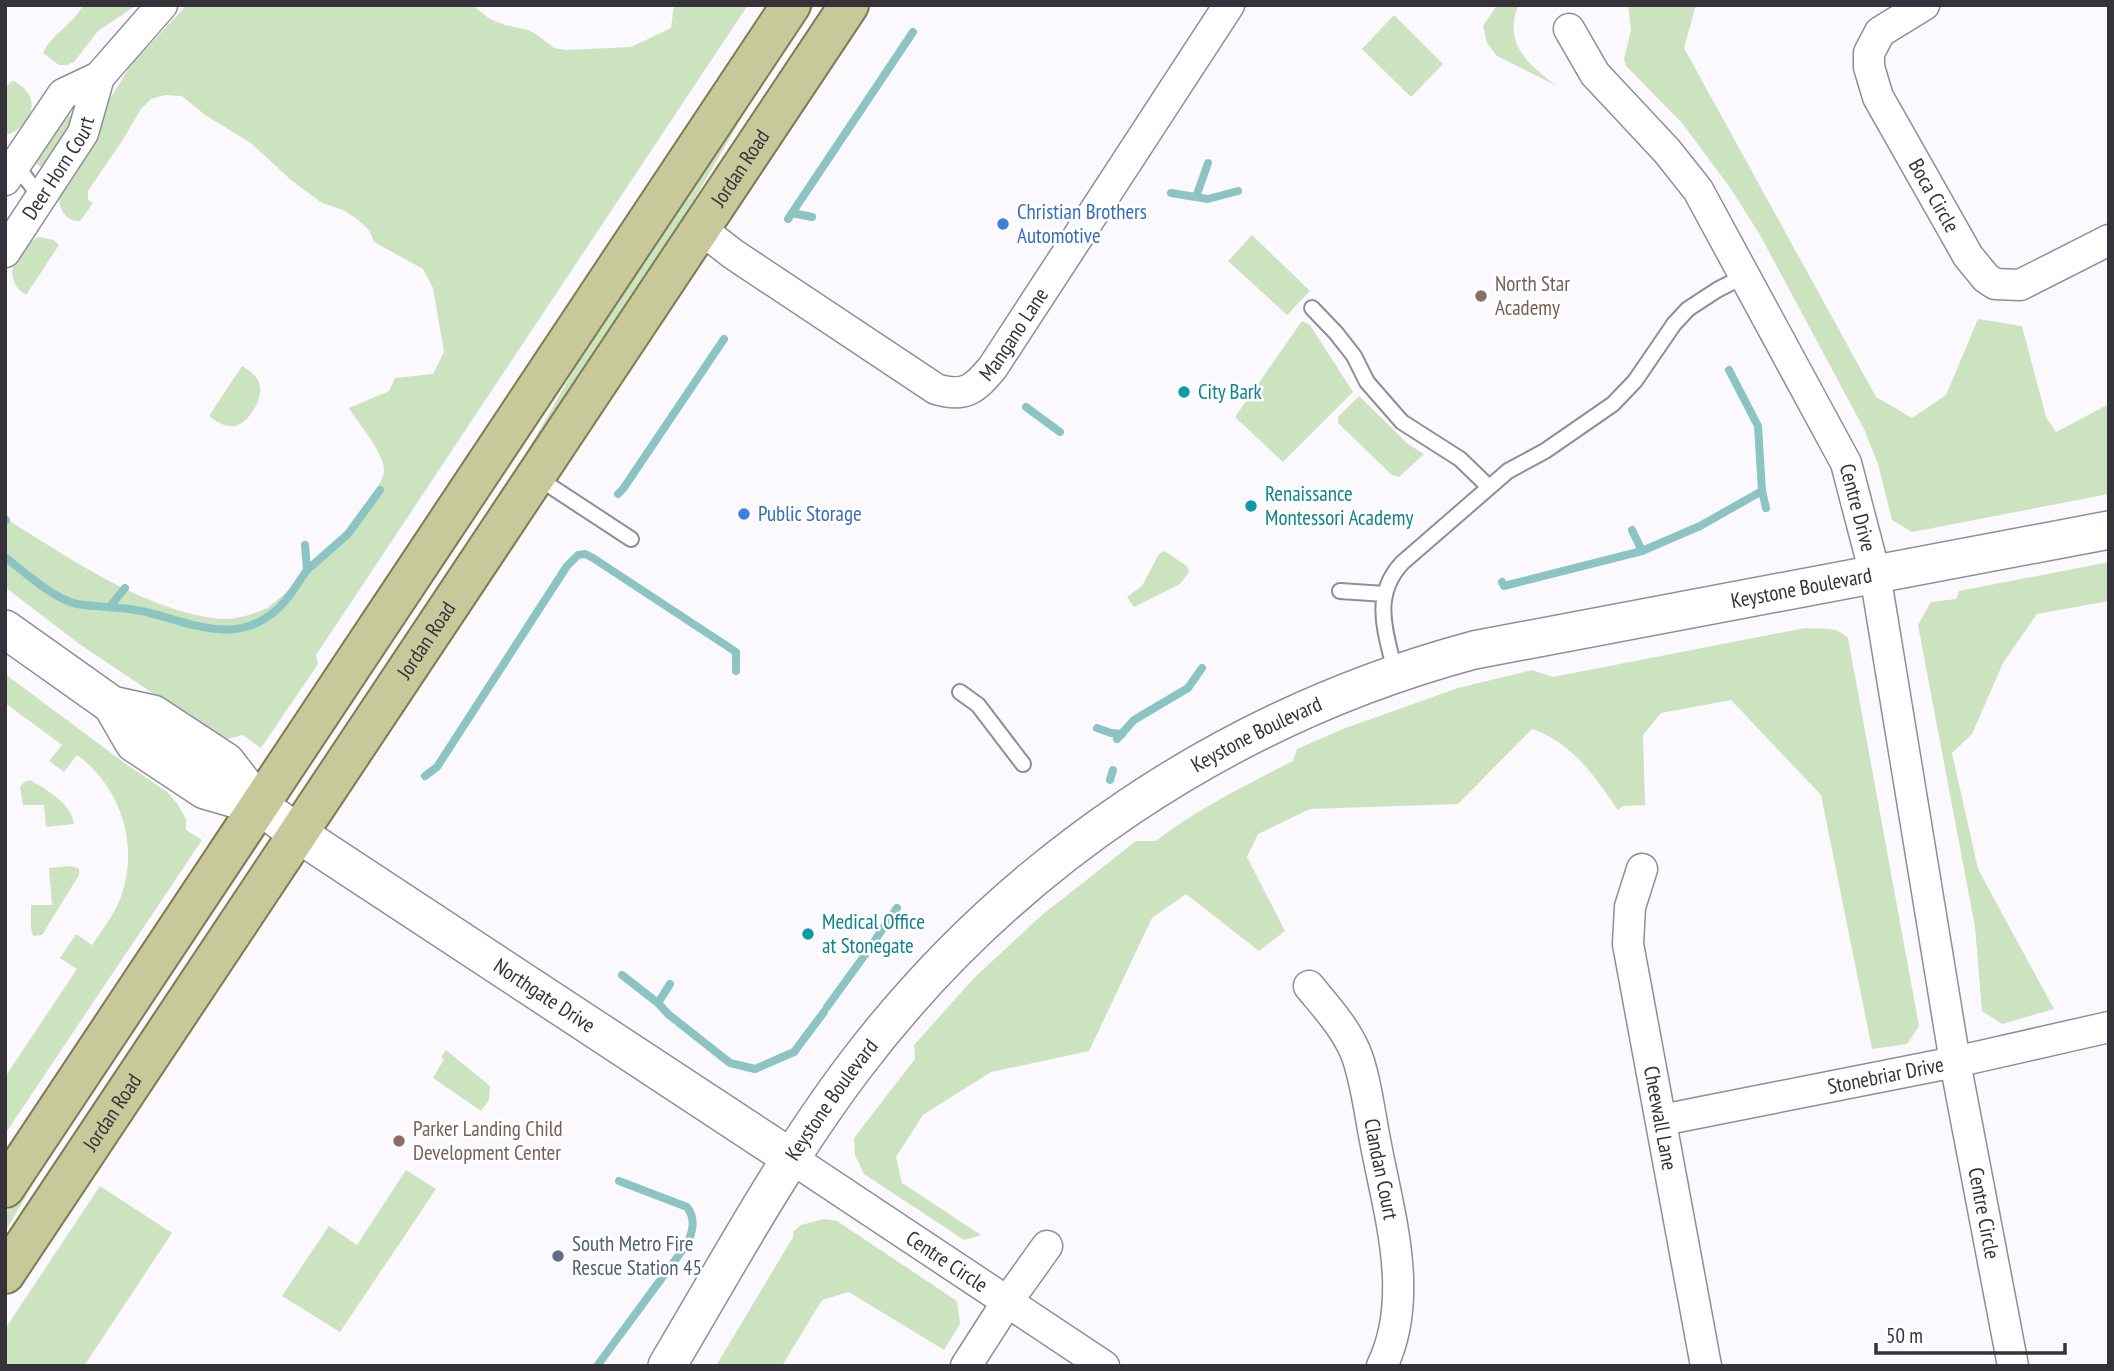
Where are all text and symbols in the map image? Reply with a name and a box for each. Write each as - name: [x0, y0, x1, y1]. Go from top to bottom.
- street label: Deer Horn Court: [16, 113, 100, 225]
- street label: Jordan Road: [704, 124, 775, 212]
- street label: Boca Circle: [1903, 154, 1966, 237]
- place label: Christian Brothers Automotive: [1017, 198, 1147, 249]
- marker: Christian Brothers Automotive: [995, 216, 1011, 232]
- place label: North Star Academy: [1495, 270, 1570, 321]
- street label: Mangano Lane: [973, 283, 1054, 386]
- marker: North Star Academy: [1473, 288, 1489, 304]
- place label: City Bark: [1198, 378, 1262, 405]
- marker: City Bark: [1176, 384, 1192, 400]
- street label: Centre Drive: [1834, 461, 1883, 555]
- place label: Renaissance Montessori Academy: [1265, 480, 1413, 531]
- marker: Renaissance Montessori Academy: [1243, 498, 1259, 514]
- place label: Public Storage: [758, 500, 862, 527]
- marker: Public Storage: [736, 506, 752, 522]
- street label: Keystone Boulevard: [1729, 561, 1874, 614]
- street label: Jordan Road: [390, 596, 461, 685]
- street label: Keystone Boulevard: [1186, 690, 1326, 778]
- place label: Medical Office at Stonegate: [822, 908, 925, 959]
- marker: Medical Office at Stonegate: [800, 926, 816, 942]
- street label: Northgate Drive: [489, 952, 600, 1038]
- street label: Keystone Boulevard: [779, 1033, 884, 1165]
- street label: Stonebriar Drive: [1825, 1051, 1946, 1100]
- street label: Cheewall Lane: [1638, 1064, 1684, 1172]
- street label: Jordan Road: [76, 1069, 147, 1157]
- place label: Parker Landing Child Development Center: [413, 1115, 563, 1166]
- street label: Clandan Court: [1358, 1116, 1405, 1222]
- marker: Parker Landing Child Development Center: [391, 1133, 407, 1149]
- street label: Centre Circle: [1962, 1165, 2006, 1261]
- street label: Centre Circle: [901, 1224, 993, 1298]
- place label: South Metro Fire Rescue Station 45: [572, 1230, 702, 1281]
- marker: South Metro Fire Rescue Station 45: [550, 1248, 566, 1264]
- scale bar: [1876, 1312, 2065, 1356]
- text: 50 m: [1886, 1322, 1923, 1349]

